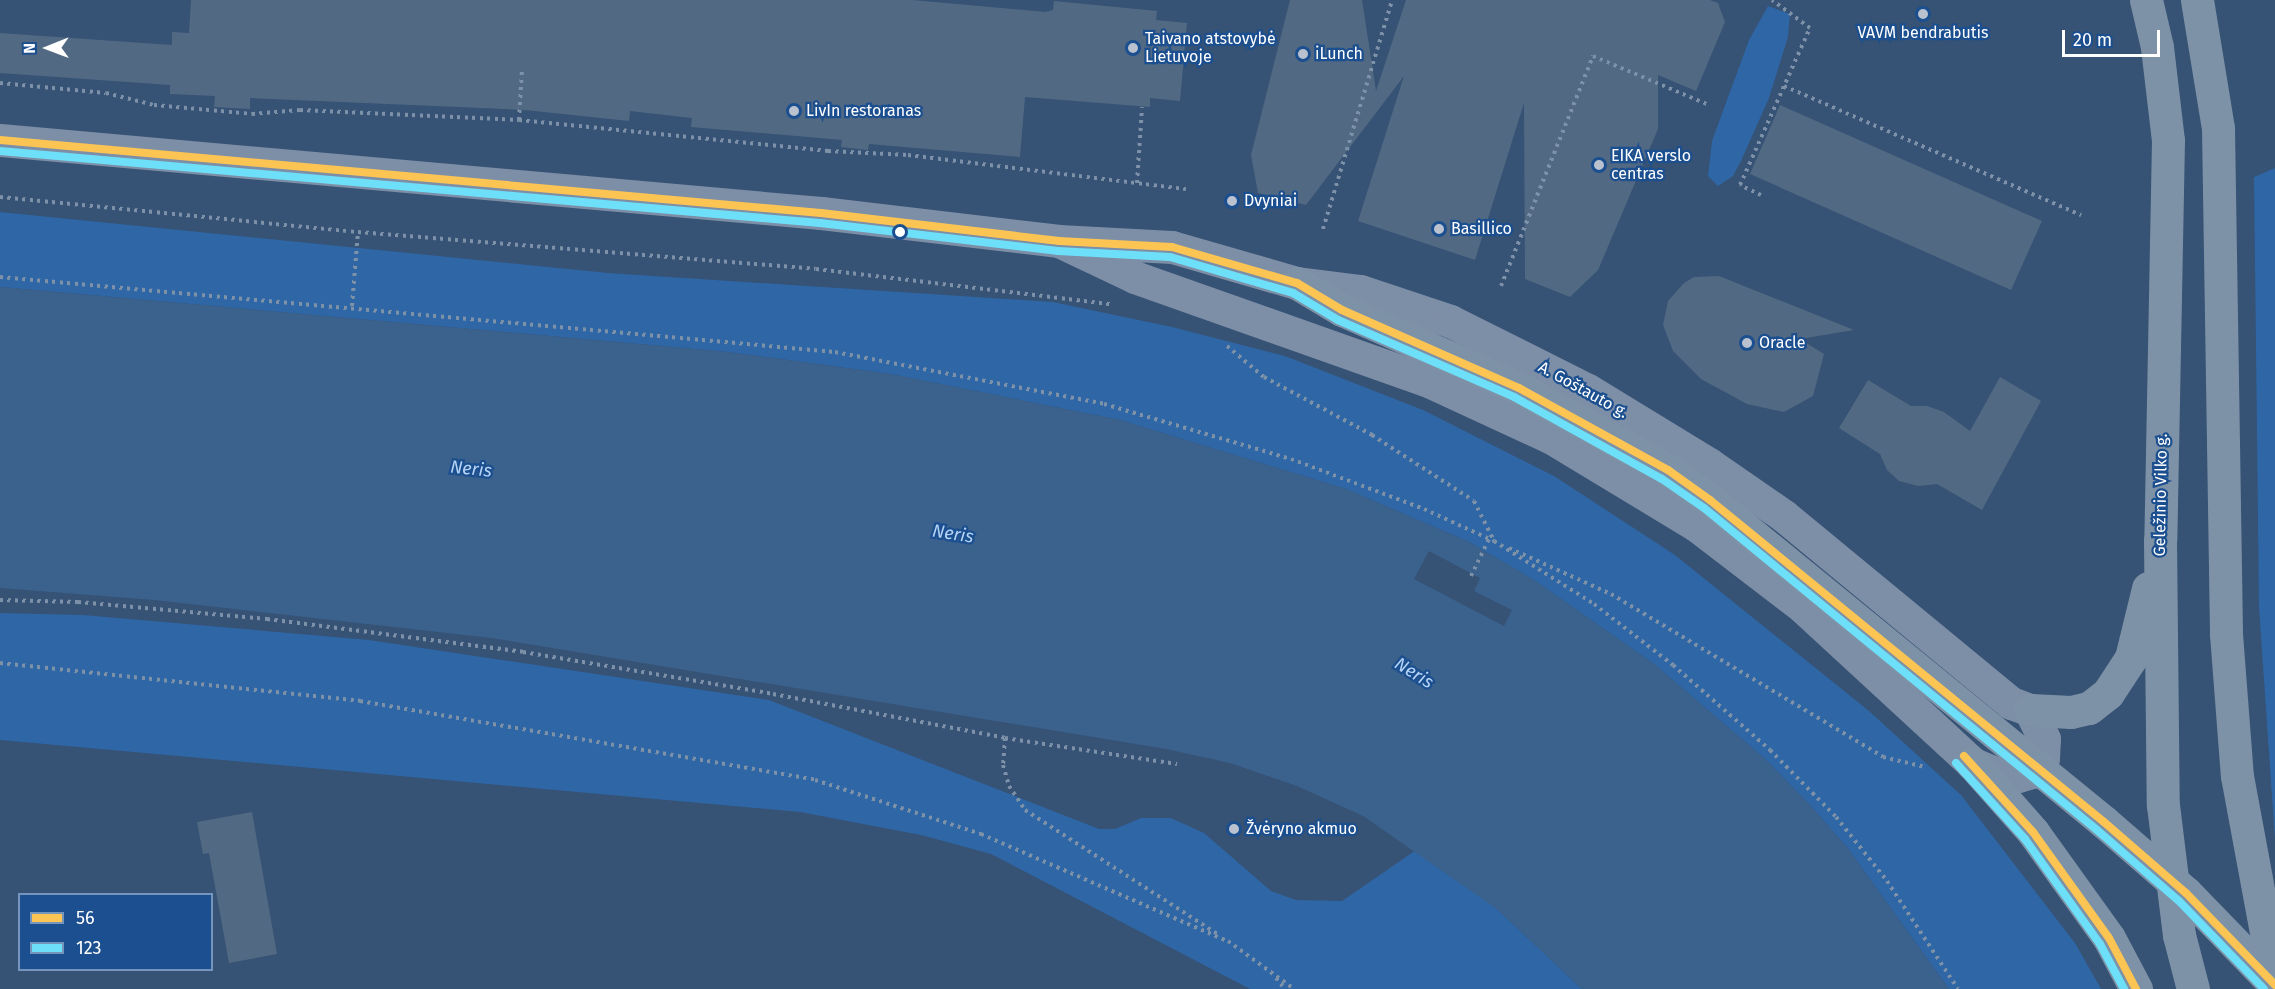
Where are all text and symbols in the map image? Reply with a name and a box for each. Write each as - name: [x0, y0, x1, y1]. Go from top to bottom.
- marker: VAVM bendrabutis: [1916, 7, 1930, 21]
- north arrow: [18, 18, 78, 78]
- scale bar: [2065, 18, 2162, 56]
- place label: VAVM bendrabutis: [1857, 23, 1989, 43]
- place label: Taivano atstovybė Lietuvoje: [1145, 29, 1276, 67]
- text: 20 m: [2073, 29, 2112, 51]
- marker: Taivano atstovybė Lietuvoje: [1126, 41, 1140, 55]
- text: N: [20, 43, 39, 54]
- place label: iLunch: [1315, 44, 1363, 64]
- marker: iLunch: [1296, 47, 1310, 61]
- place label: LivIn restoranas: [806, 101, 921, 121]
- marker: LivIn restoranas: [787, 104, 801, 118]
- place label: EIKA verslo centras: [1611, 146, 1691, 184]
- marker: EIKA verslo centras: [1592, 158, 1606, 172]
- place label: Dvyniai: [1244, 191, 1297, 211]
- marker: Dvyniai: [1225, 194, 1239, 208]
- place label: Basillico: [1451, 219, 1512, 239]
- marker: Basillico: [1432, 222, 1446, 236]
- unlabelled marker: [894, 226, 906, 238]
- place label: Oracle: [1759, 333, 1805, 353]
- marker: Oracle: [1740, 336, 1754, 350]
- street label: A. Goštauto g.: [1535, 358, 1631, 422]
- street label: Geležinio Vilko g.: [2150, 433, 2172, 557]
- water label: Neris: [449, 456, 493, 482]
- water label: Neris: [931, 520, 975, 548]
- water label: Neris: [1391, 653, 1437, 693]
- place label: Žvėryno akmuo: [1246, 819, 1357, 839]
- marker: Žvėryno akmuo: [1227, 822, 1241, 836]
- legend: [18, 893, 213, 971]
- text: 56: [76, 907, 95, 929]
- text: 123: [76, 937, 102, 959]

